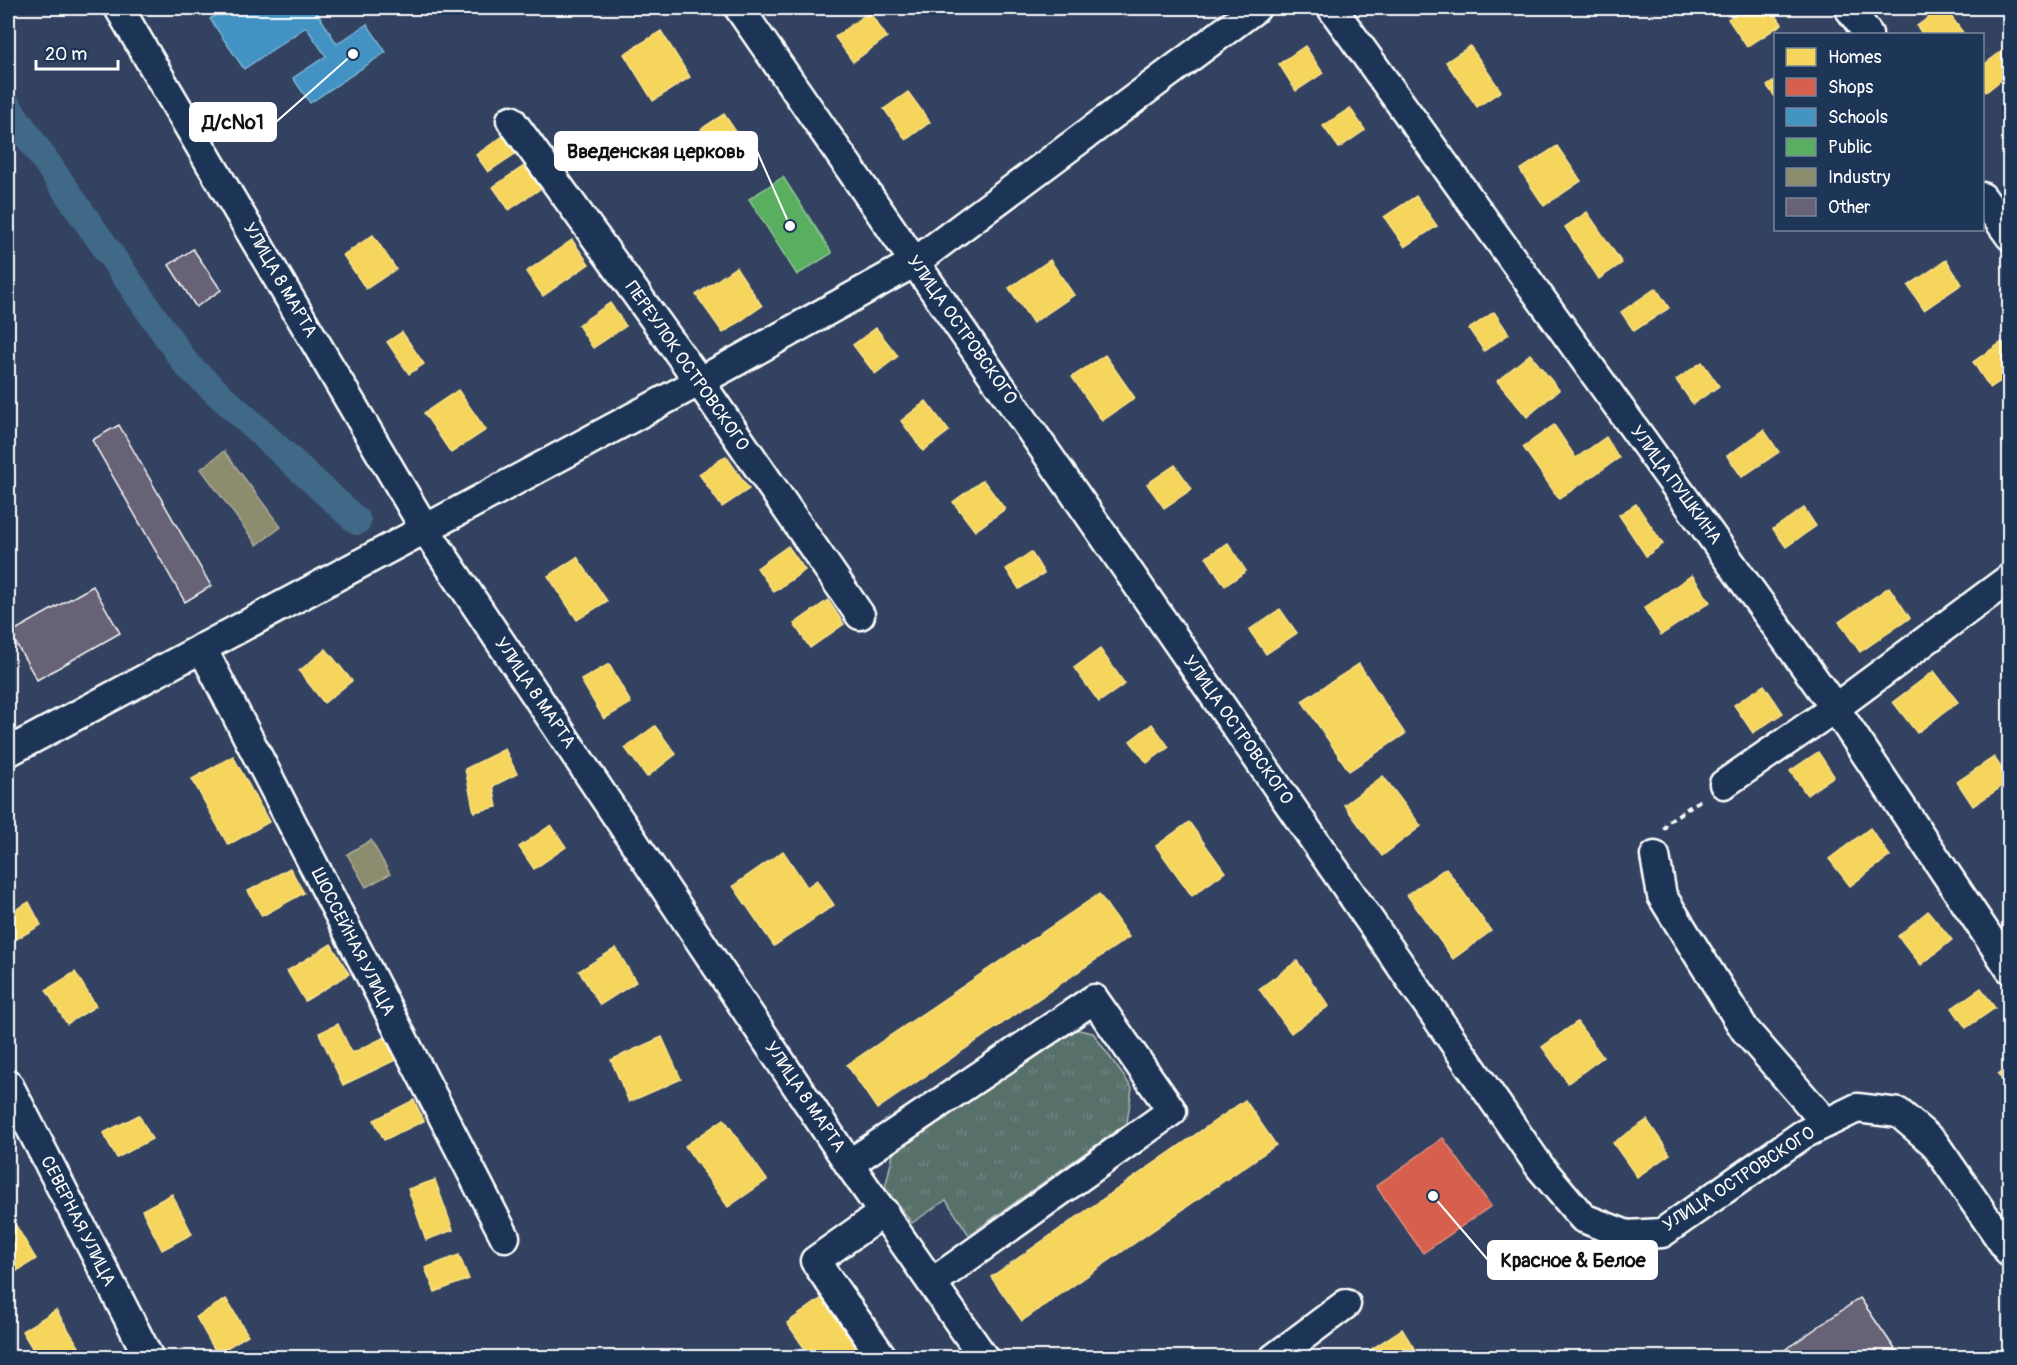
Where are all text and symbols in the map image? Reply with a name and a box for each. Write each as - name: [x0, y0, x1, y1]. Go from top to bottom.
- scale bar: [36, 33, 118, 71]
- legend: [1774, 33, 1984, 231]
- text: 20 m: [45, 43, 87, 66]
- text: Homes: [1828, 46, 1881, 69]
- text: Shops: [1828, 76, 1873, 99]
- callout: Д/с№1: [190, 103, 276, 141]
- text: Schools: [1828, 106, 1888, 129]
- text: Д/с№1: [201, 110, 264, 135]
- callout: Введенская церковь: [555, 132, 757, 170]
- text: Public: [1828, 136, 1872, 159]
- text: Введенская церковь: [567, 139, 745, 164]
- text: Industry: [1828, 166, 1891, 189]
- text: Other: [1828, 196, 1871, 219]
- street label: УЛИЦА 8 МАРТА: [238, 218, 322, 342]
- street label: УЛИЦА ОСТРОВСКОГО: [902, 251, 1022, 409]
- street label: ПЕРЕУЛОК ОСТРОВСКОГО: [620, 277, 754, 455]
- street label: УЛИЦА ПУШКИНА: [1625, 421, 1727, 549]
- street label: УЛИЦА 8 МАРТА: [489, 633, 581, 753]
- street label: УЛИЦА ОСТРОВСКОГО: [1178, 651, 1298, 809]
- street label: ШОССЕЙНАЯ УЛИЦА: [306, 864, 400, 1020]
- street label: УЛИЦА 8 МАРТА: [759, 1037, 851, 1157]
- street label: УЛИЦА ОСТРОВСКОГО: [1659, 1121, 1819, 1237]
- street label: СЕВЕРНАЯ УЛИЦА: [35, 1152, 121, 1290]
- callout: Красное & Белое: [1488, 1241, 1657, 1279]
- text: Красное & Белое: [1500, 1248, 1647, 1273]

